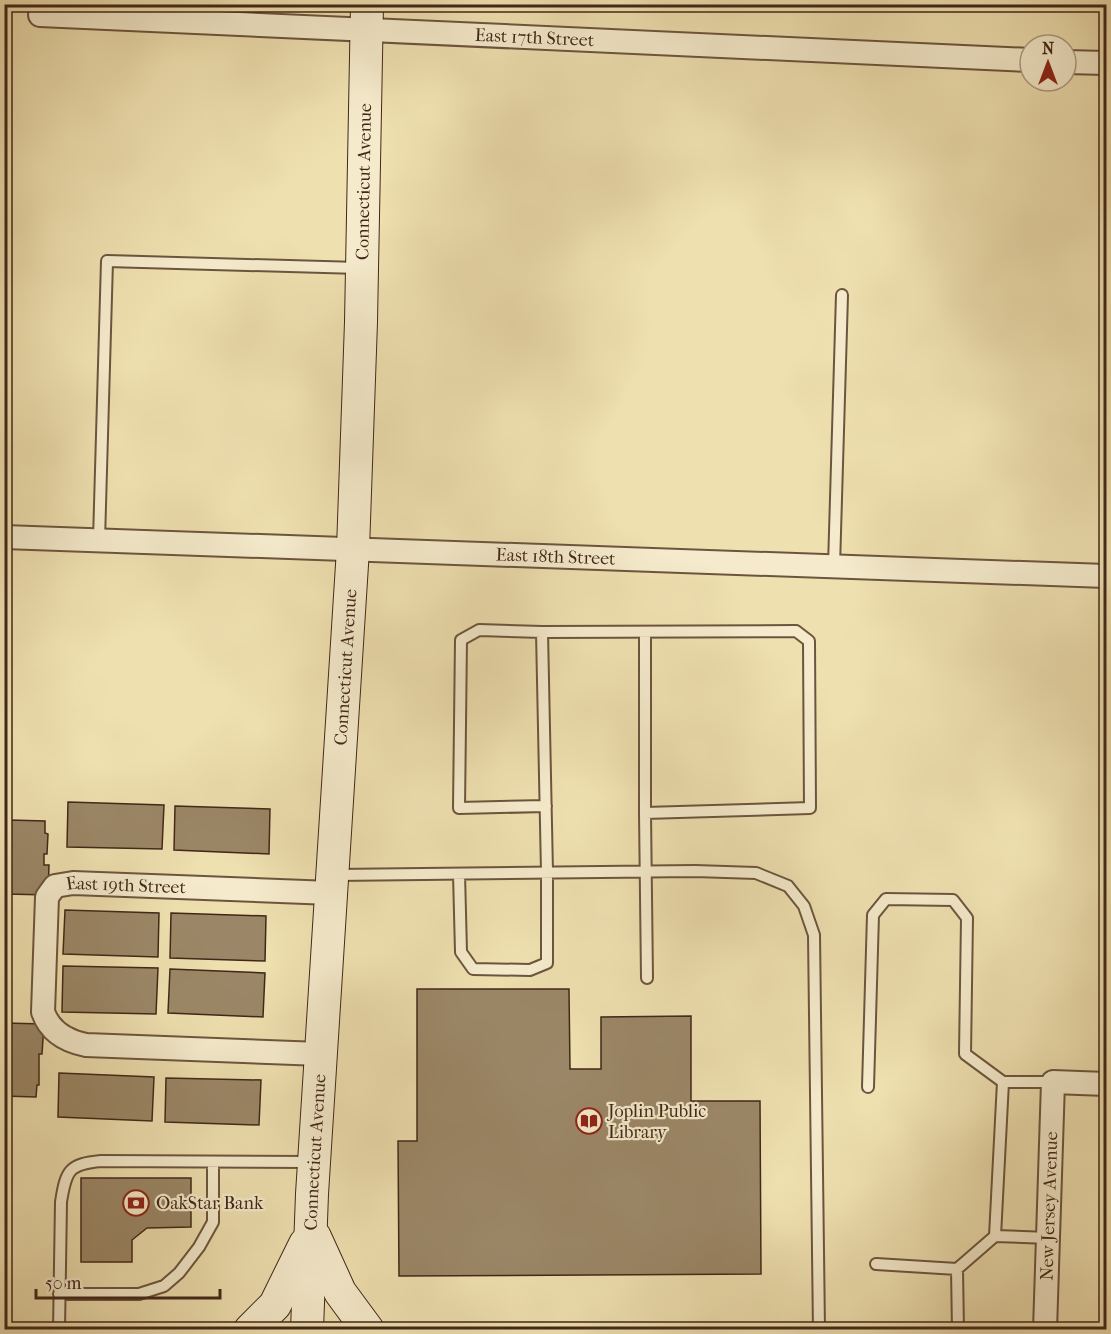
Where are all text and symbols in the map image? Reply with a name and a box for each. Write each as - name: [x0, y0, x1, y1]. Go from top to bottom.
- street label: East 17th Street: [474, 25, 595, 51]
- north arrow: [1018, 33, 1078, 93]
- text: N: [1042, 39, 1055, 58]
- street label: Connecticut Avenue: [352, 103, 376, 260]
- street label: East 18th Street: [495, 544, 616, 570]
- street label: Connecticut Avenue: [331, 588, 361, 746]
- street label: East 19th Street: [64, 872, 187, 898]
- street label: Connecticut Avenue: [301, 1073, 331, 1231]
- place label: Joplin Public Library: [606, 1101, 706, 1143]
- library icon: Joplin Public Library: [574, 1106, 604, 1136]
- street label: New Jersey Avenue: [1037, 1131, 1062, 1281]
- bank icon: OakStar Bank: [121, 1188, 151, 1218]
- place label: OakStar Bank: [156, 1193, 264, 1214]
- scale bar: [36, 1262, 220, 1300]
- text: 50 m: [45, 1273, 82, 1294]

